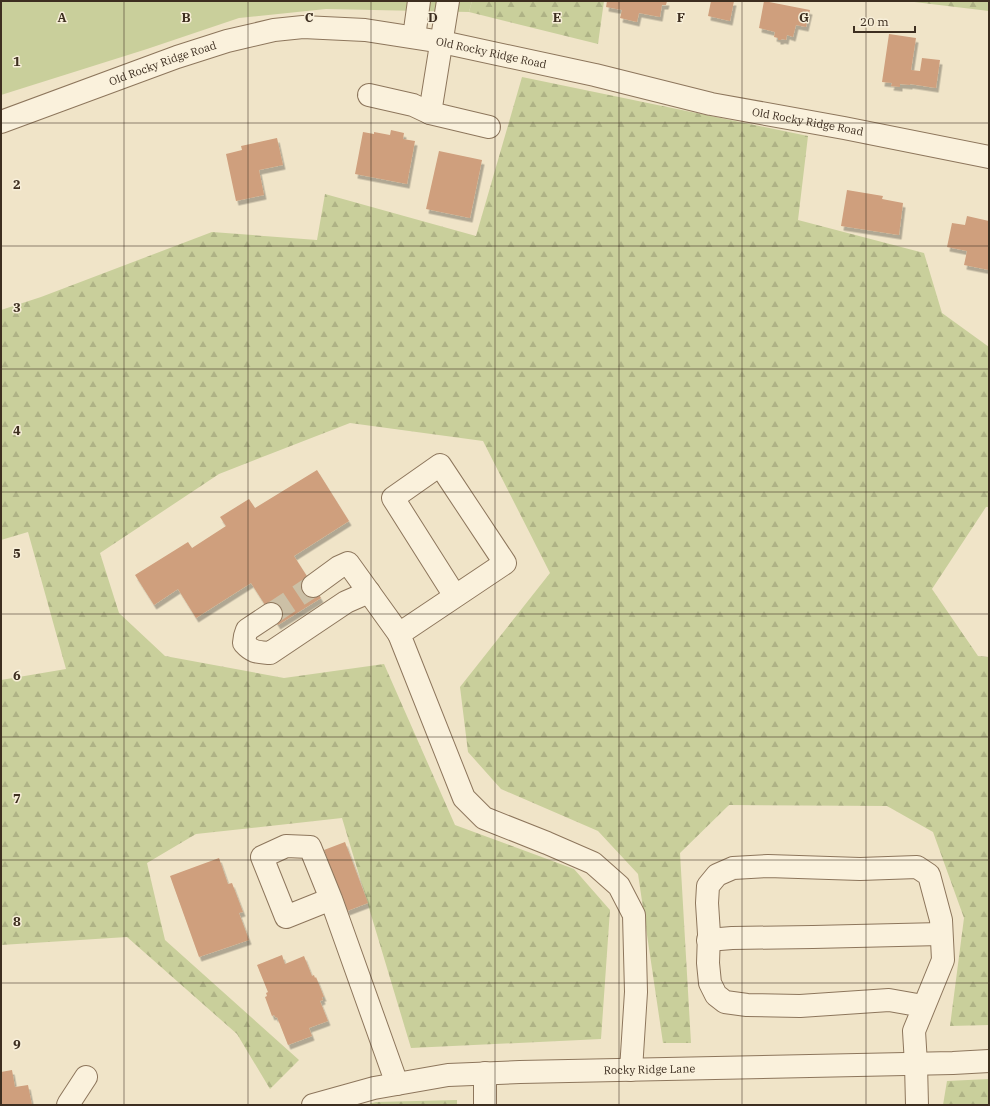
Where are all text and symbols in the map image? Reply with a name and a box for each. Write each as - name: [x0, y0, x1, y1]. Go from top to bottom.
- scale bar: [854, 8, 915, 34]
- text: A: [57, 9, 67, 26]
- text: B: [181, 9, 191, 26]
- text: C: [305, 9, 314, 26]
- text: D: [428, 9, 438, 26]
- text: E: [553, 9, 561, 26]
- text: F: [677, 9, 685, 26]
- text: G: [799, 9, 809, 26]
- text: 20 m: [860, 14, 889, 29]
- street label: Old Rocky Ridge Road: [435, 34, 548, 71]
- street label: Old Rocky Ridge Road: [107, 38, 218, 89]
- text: 1: [13, 53, 21, 70]
- street label: Old Rocky Ridge Road: [751, 105, 865, 139]
- text: 2: [13, 176, 21, 193]
- text: 3: [13, 299, 21, 316]
- text: 4: [13, 422, 21, 439]
- text: 5: [13, 545, 21, 562]
- text: 6: [13, 667, 21, 684]
- text: 7: [13, 790, 21, 807]
- text: 8: [13, 913, 21, 930]
- text: 9: [13, 1036, 21, 1053]
- street label: Rocky Ridge Lane: [604, 1061, 695, 1077]

